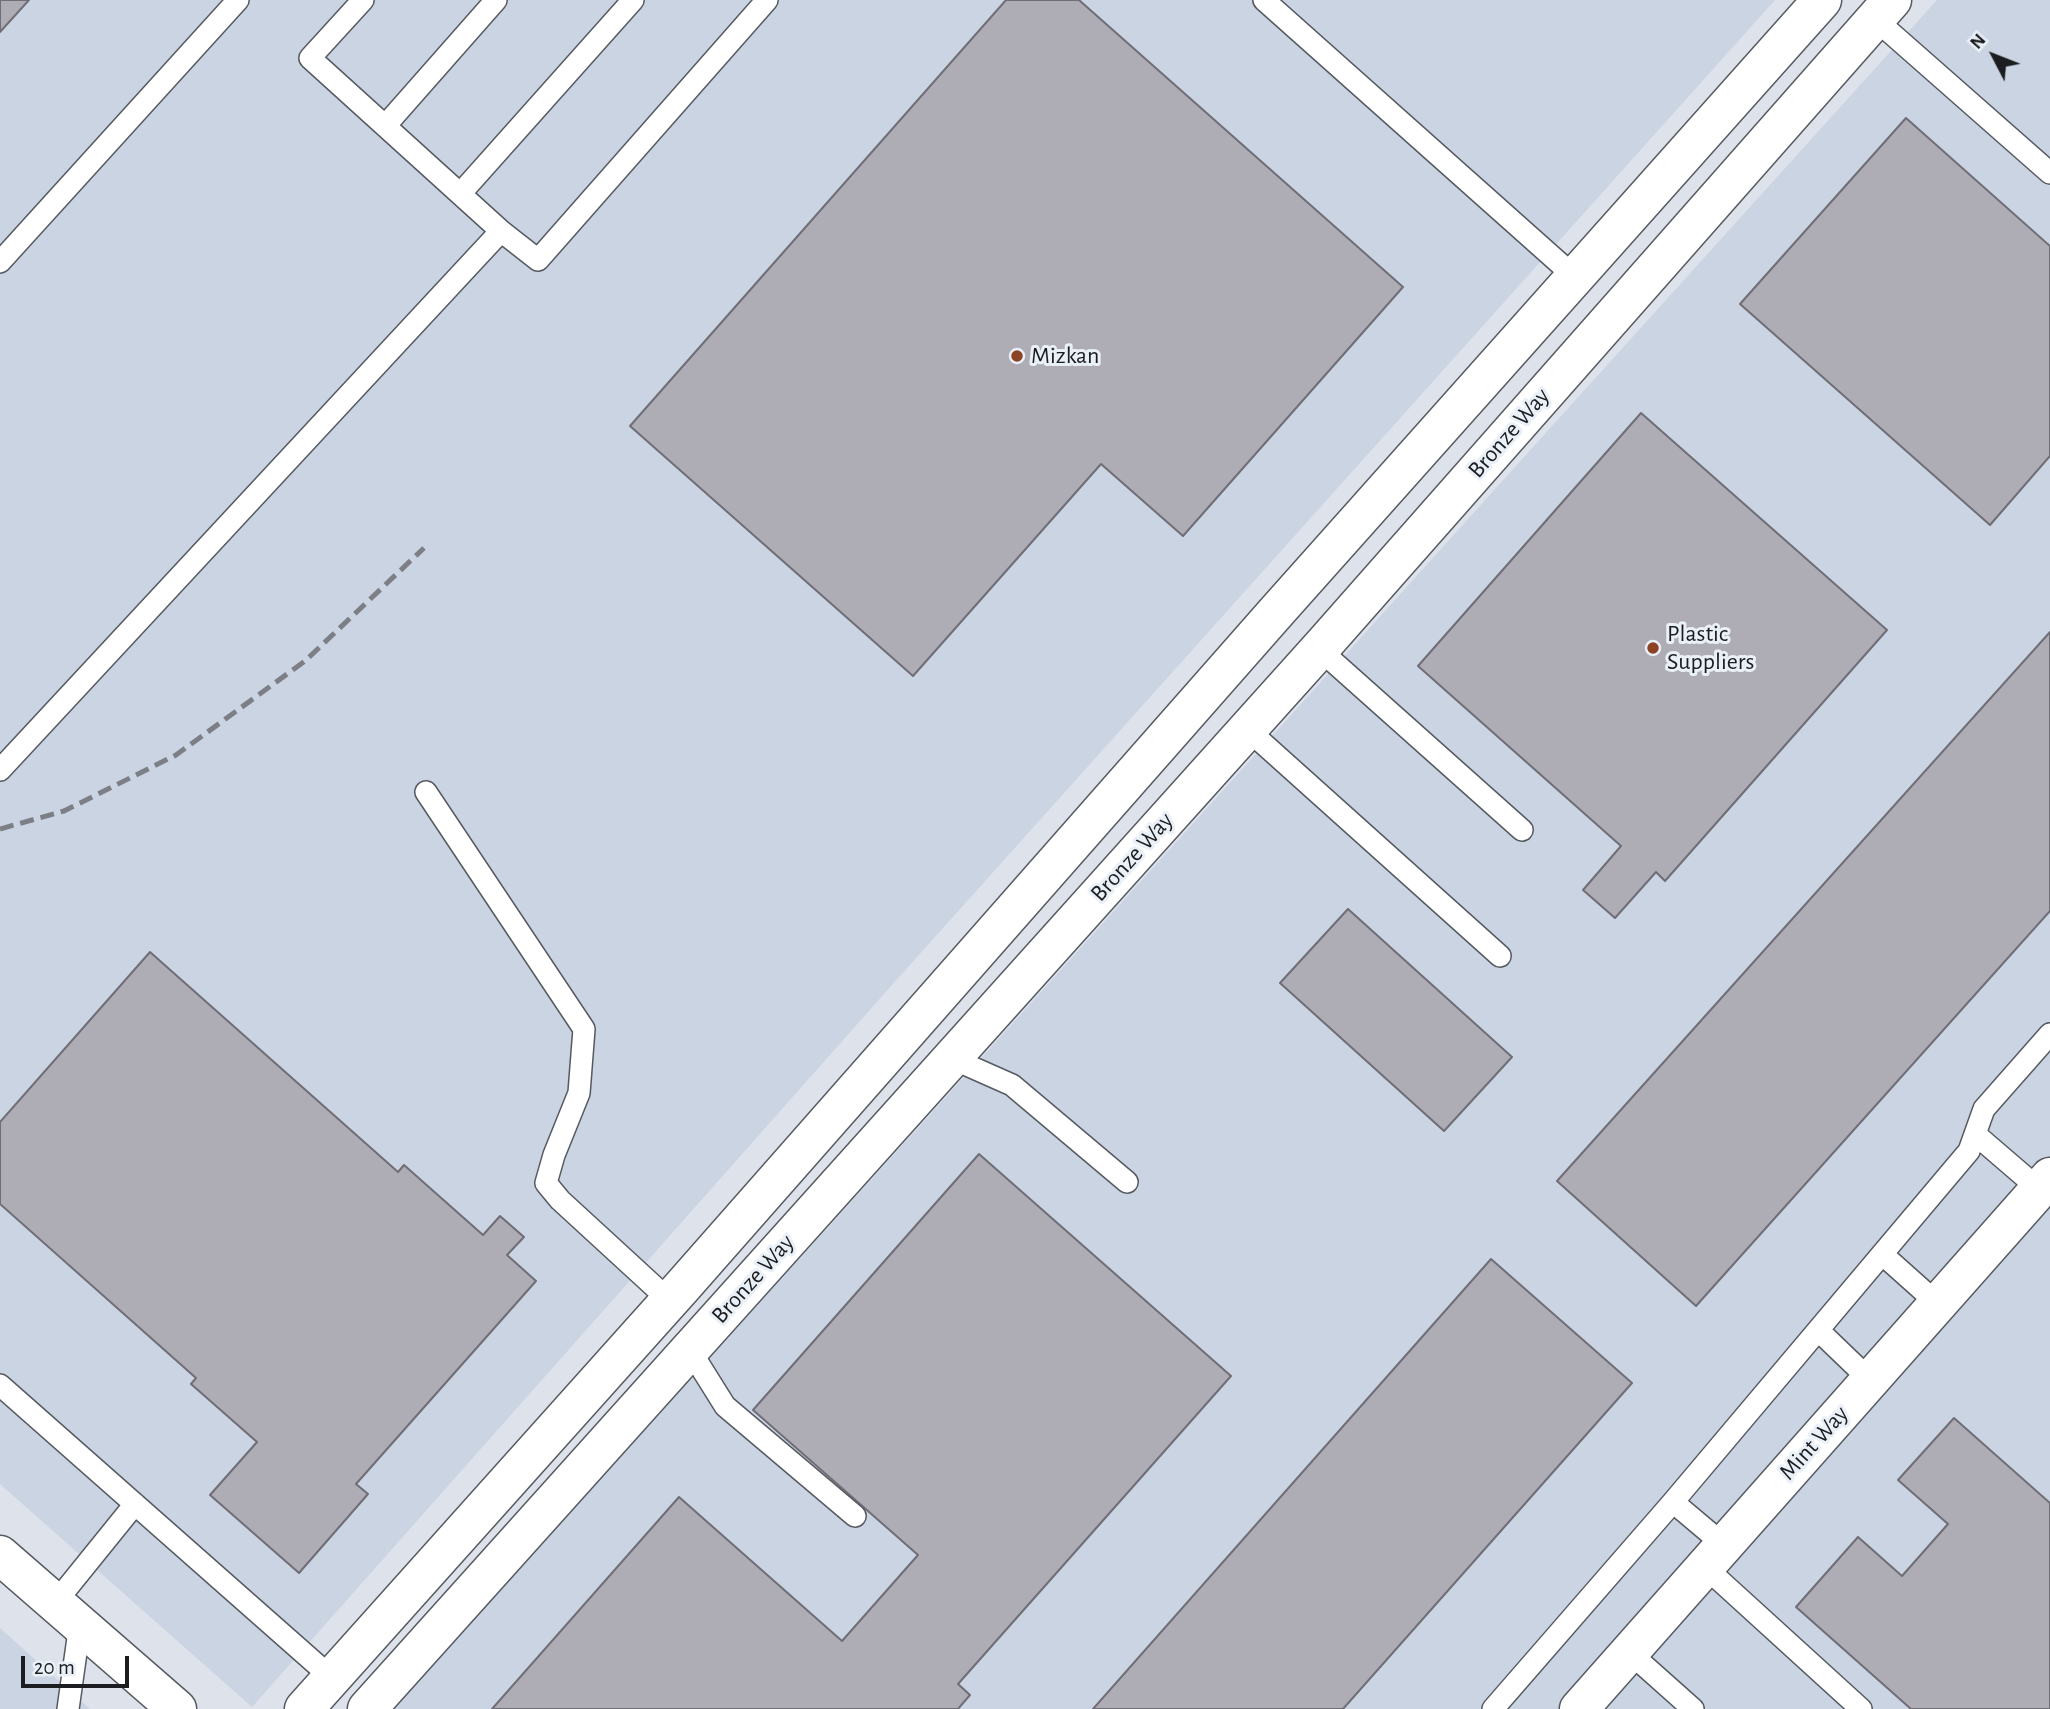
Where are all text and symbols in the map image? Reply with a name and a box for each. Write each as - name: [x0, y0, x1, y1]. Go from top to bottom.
- north arrow: [1959, 21, 2029, 91]
- text: N: [1967, 30, 1990, 53]
- place label: Mizkan: [1031, 342, 1099, 370]
- marker: Mizkan: [1009, 348, 1025, 364]
- street label: Bronze Way: [1462, 382, 1556, 484]
- place label: Plastic Suppliers: [1667, 620, 1754, 676]
- marker: Plastic Suppliers: [1645, 640, 1661, 656]
- street label: Bronze Way: [1084, 806, 1180, 908]
- street label: Bronze Way: [705, 1228, 801, 1330]
- street label: Mint Way: [1773, 1400, 1855, 1486]
- scale bar: [24, 1642, 133, 1686]
- text: 20 m: [34, 1657, 75, 1678]

